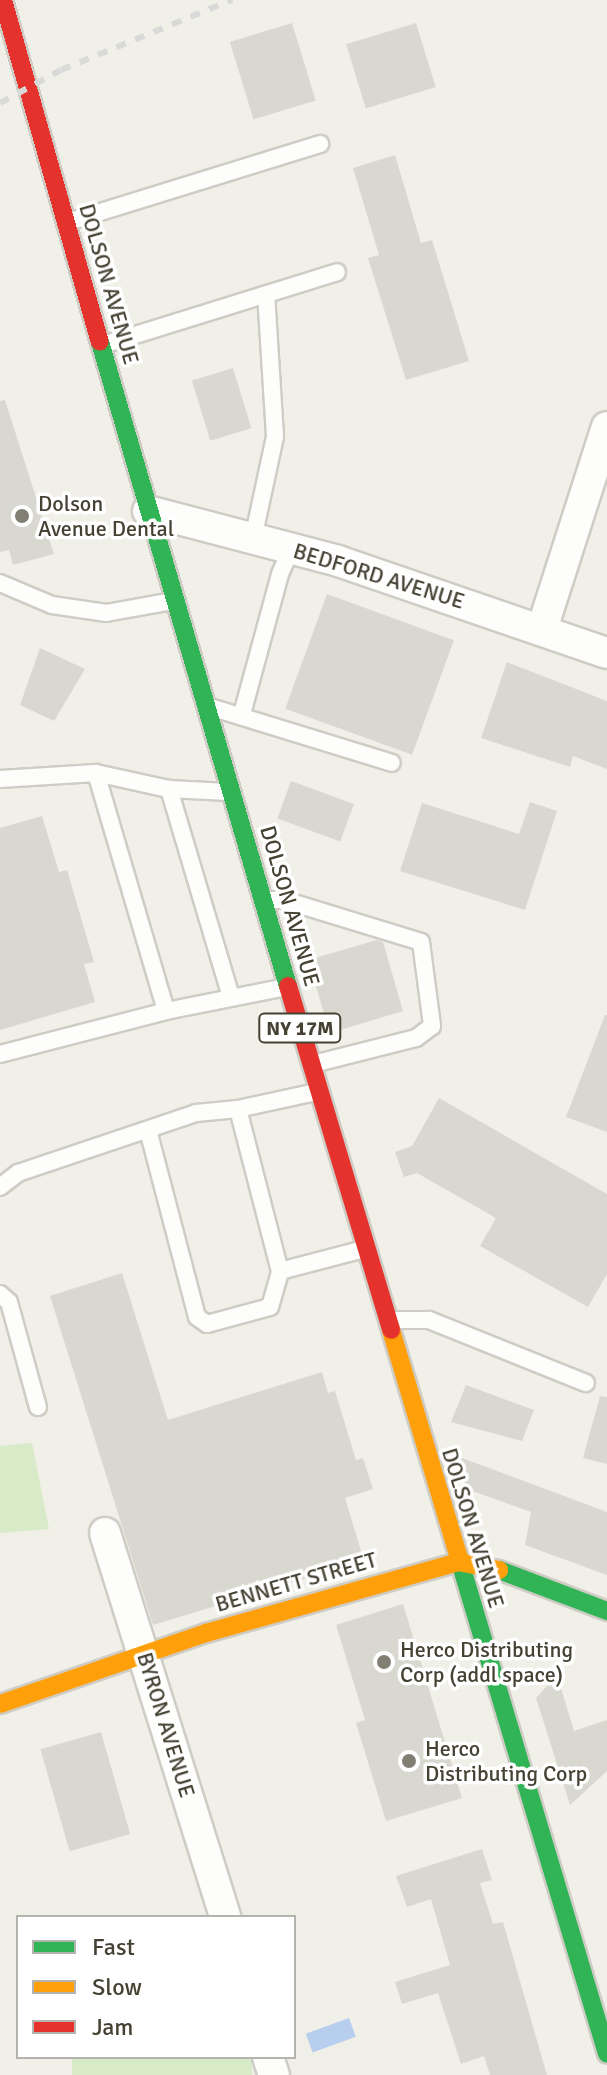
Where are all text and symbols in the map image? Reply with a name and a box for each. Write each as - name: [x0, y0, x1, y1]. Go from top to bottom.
- street label: DOLSON AVENUE: [73, 201, 145, 367]
- place label: Dolson Avenue Dental: [38, 490, 174, 542]
- marker: Dolson Avenue Dental: [13, 507, 31, 525]
- street label: BEDFORD AVENUE: [290, 537, 468, 615]
- street label: DOLSON AVENUE: [254, 823, 326, 989]
- road number: NY 17M: [258, 1012, 342, 1044]
- street label: DOLSON AVENUE: [436, 1445, 510, 1611]
- street label: BENNETT STREET: [212, 1546, 380, 1618]
- place label: Herco Distributing Corp (addl space): [400, 1636, 573, 1688]
- street label: BYRON AVENUE: [131, 1649, 201, 1801]
- marker: Herco Distributing Corp (addl space): [375, 1653, 393, 1671]
- place label: Herco Distributing Corp: [425, 1735, 587, 1786]
- marker: Herco Distributing Corp: [400, 1752, 418, 1770]
- legend: [16, 1915, 296, 2059]
- text: Fast: [92, 1932, 135, 1962]
- text: Slow: [92, 1972, 142, 2002]
- text: Jam: [92, 2012, 133, 2042]

